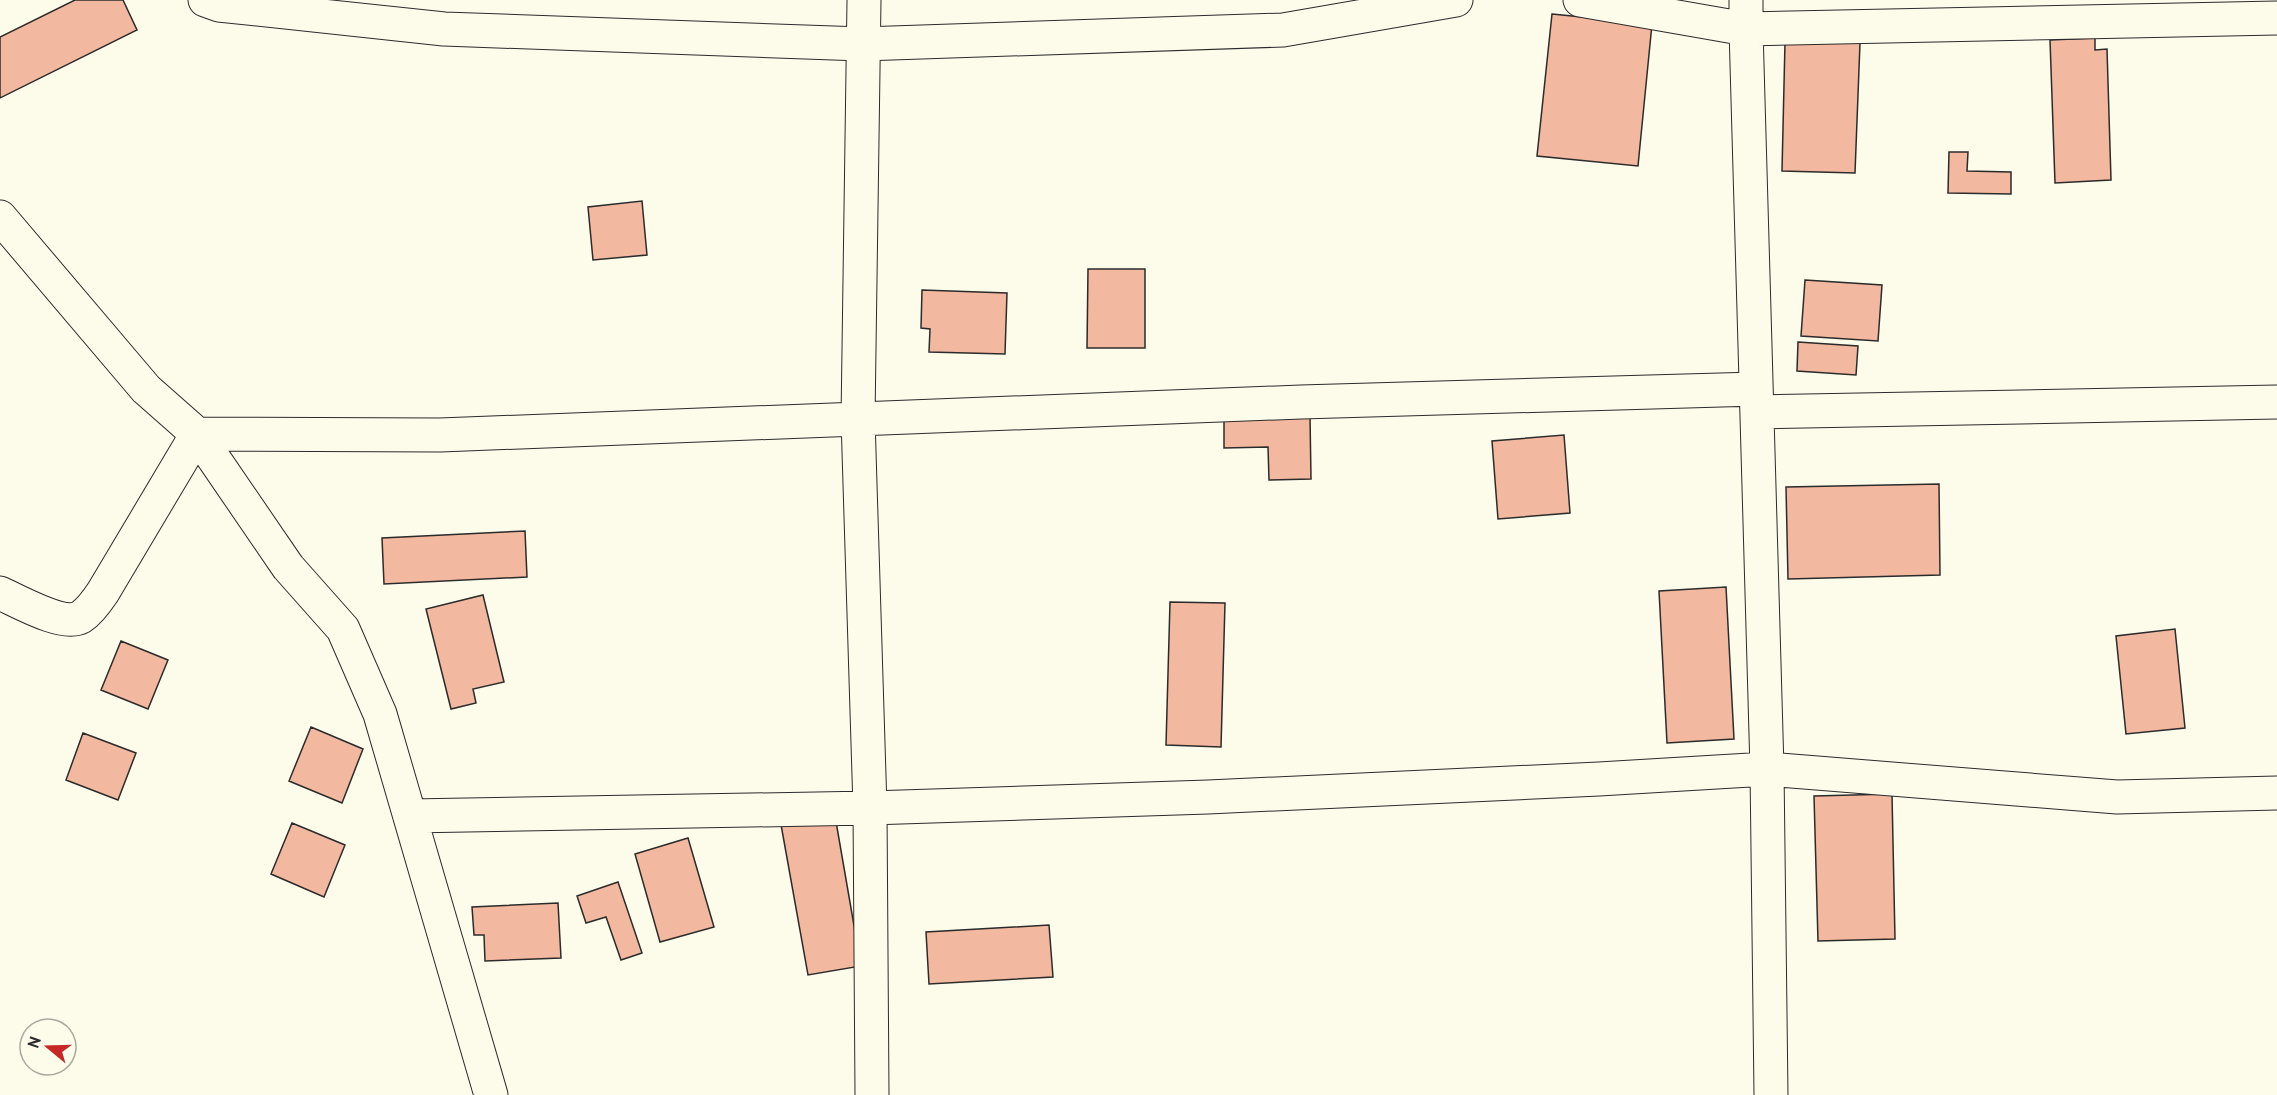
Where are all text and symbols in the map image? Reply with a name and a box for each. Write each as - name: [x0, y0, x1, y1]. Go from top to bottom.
- north arrow: [18, 1017, 78, 1077]
- text: N: [23, 1034, 45, 1050]

